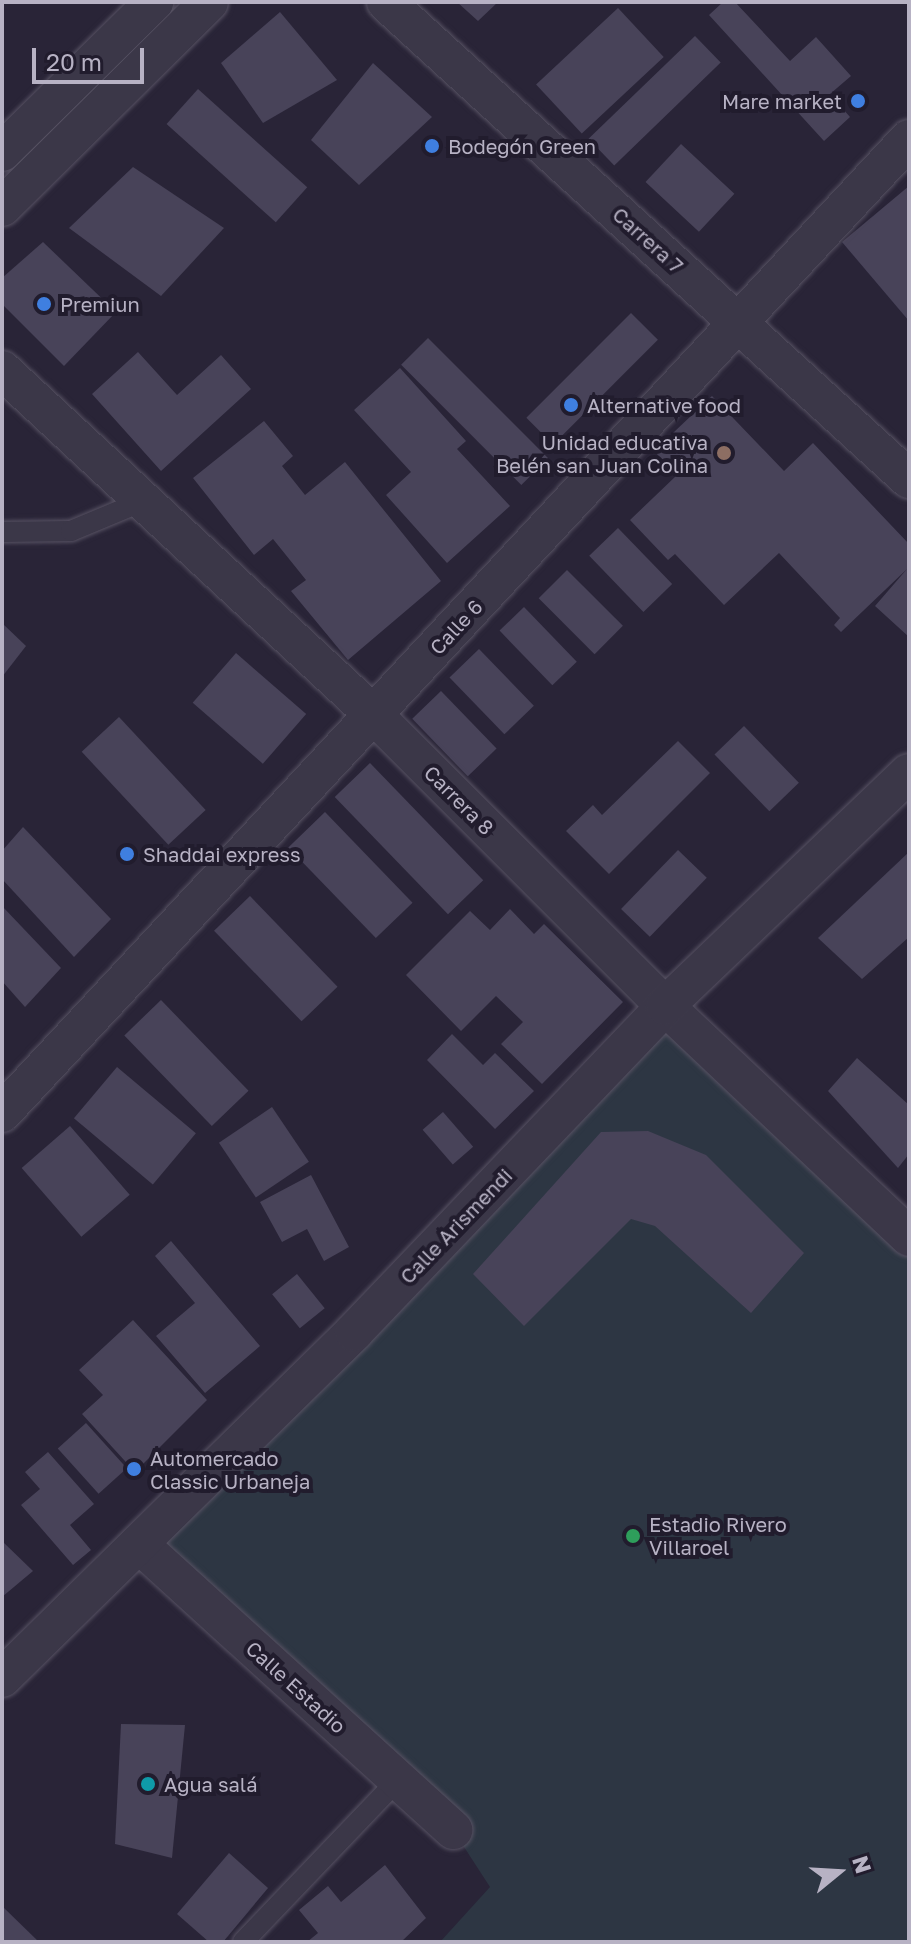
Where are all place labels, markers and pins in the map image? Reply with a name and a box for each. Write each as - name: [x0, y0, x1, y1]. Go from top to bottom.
- place label: Mare market: [722, 89, 842, 113]
- marker: Mare market: [849, 92, 867, 110]
- place label: Bodegón Green: [448, 134, 596, 158]
- marker: Bodegón Green: [423, 137, 441, 155]
- place label: Premiun: [60, 292, 140, 316]
- marker: Premiun: [35, 295, 53, 313]
- place label: Alternative food: [587, 393, 741, 417]
- marker: Alternative food: [562, 396, 580, 414]
- place label: Unidad educativa Belén san Juan Colina: [496, 430, 708, 477]
- marker: Unidad educativa Belén san Juan Colina: [715, 444, 733, 462]
- place label: Shaddai express: [143, 842, 301, 866]
- marker: Shaddai express: [118, 845, 136, 863]
- place label: Automercado Classic Urbaneja: [150, 1446, 310, 1493]
- marker: Automercado Classic Urbaneja: [125, 1460, 143, 1478]
- place label: Estadio Rivero Villaroel: [649, 1512, 787, 1559]
- marker: Estadio Rivero Villaroel: [624, 1527, 642, 1545]
- place label: Agua salá: [164, 1772, 257, 1796]
- marker: Agua salá: [139, 1775, 157, 1793]

